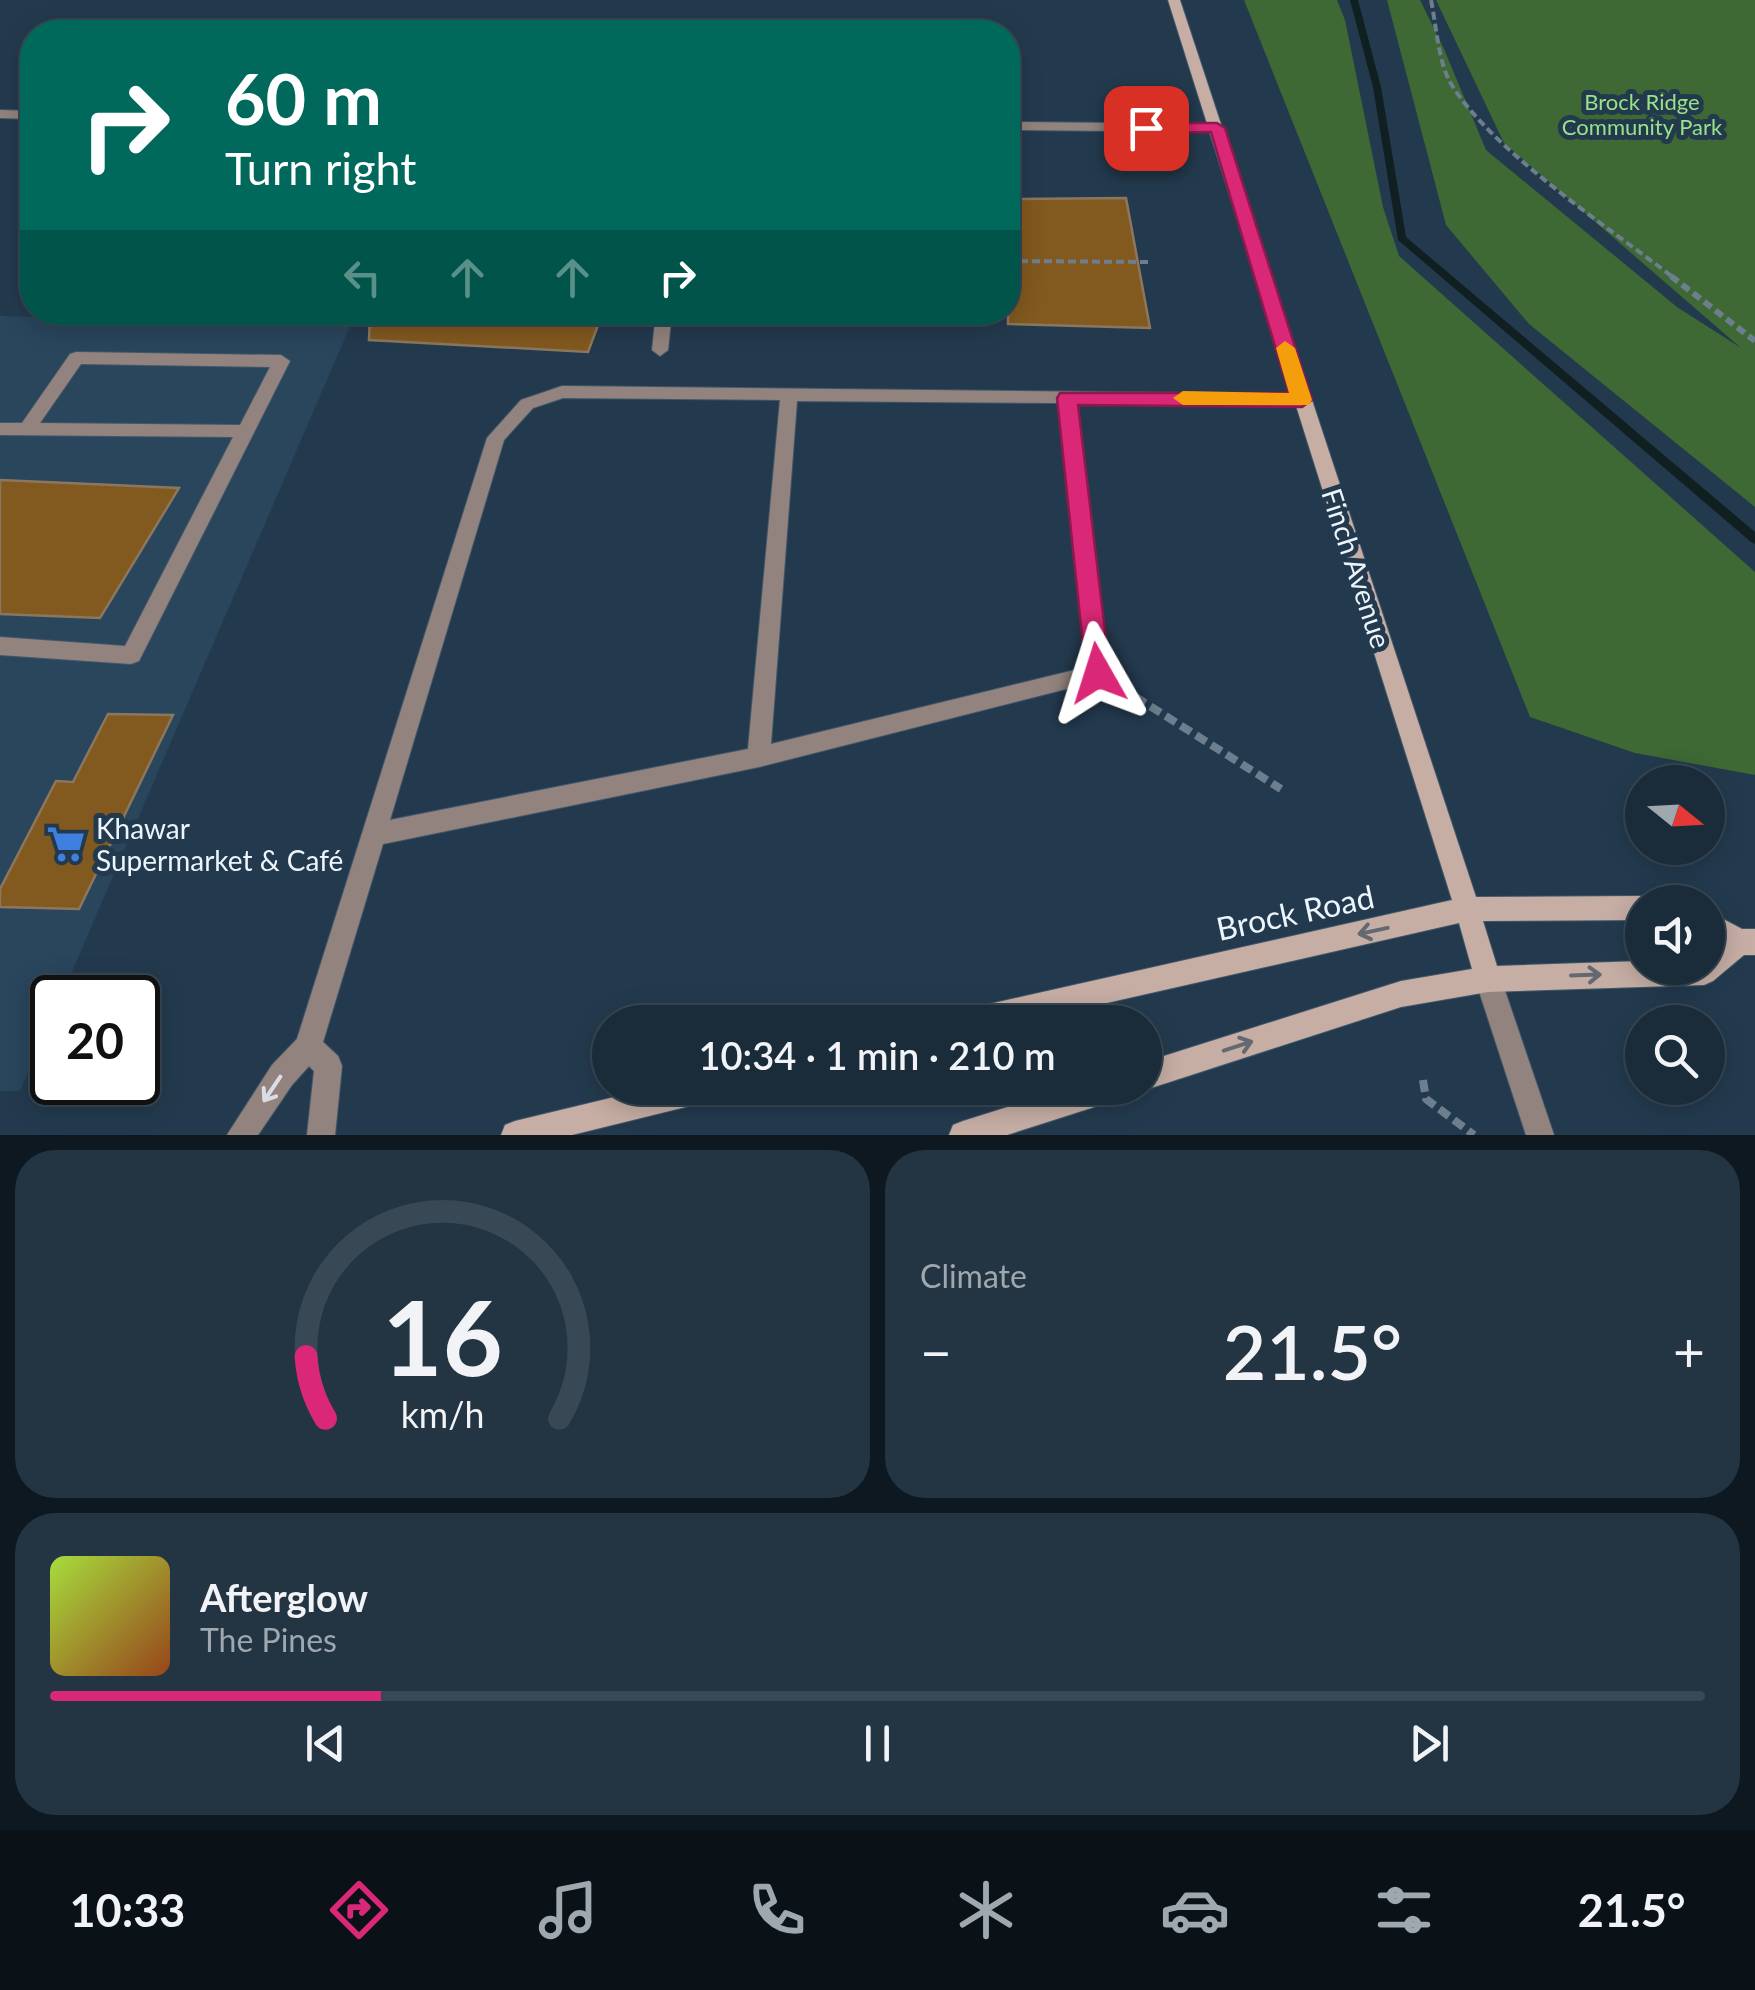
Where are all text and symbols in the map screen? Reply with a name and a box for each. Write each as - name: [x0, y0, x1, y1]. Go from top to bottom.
- text: 60 m: [225, 56, 382, 140]
- icon: right: [60, 60, 190, 190]
- pin: [1104, 86, 1189, 171]
- park label: Brock Ridge Community Park: [1562, 88, 1723, 140]
- icon: arrive: [1119, 101, 1174, 156]
- text: Turn right: [225, 141, 416, 195]
- icon: left: [335, 250, 390, 305]
- icon: ahead: [440, 250, 495, 305]
- icon: ahead: [545, 250, 600, 305]
- icon: right: [650, 250, 705, 305]
- street label: Finch Avenue: [1315, 484, 1399, 652]
- position arrow: [1046, 621, 1150, 725]
- north arrow: [1625, 765, 1725, 865]
- map controls: [1625, 765, 1725, 1105]
- place label: Khawar Supermarket & Café: [96, 811, 343, 877]
- supermarket icon: Khawar Supermarket & Café: [45, 823, 87, 865]
- street label: Brock Road: [1213, 876, 1377, 948]
- button: sound: [1625, 885, 1725, 985]
- one-way arrow: [1357, 923, 1389, 941]
- one-way arrow: [1569, 966, 1601, 985]
- speed limit sign: 20: [30, 975, 160, 1105]
- button: search: [1625, 1005, 1725, 1105]
- text: 10:34 · 1 min · 210 m: [699, 1032, 1055, 1078]
- one-way arrow: [1221, 1036, 1253, 1054]
- one-way arrow: [262, 1075, 283, 1103]
- text: Climate: [920, 1256, 1027, 1295]
- text: 16: [382, 1273, 503, 1398]
- text: 21.5°: [1223, 1306, 1402, 1396]
- text: −: [920, 1318, 952, 1384]
- text: +: [1673, 1318, 1705, 1384]
- text: km/h: [401, 1393, 484, 1436]
- text: Afterglow: [200, 1574, 368, 1620]
- text: The Pines: [200, 1620, 337, 1659]
- icon: previous: [298, 1716, 353, 1771]
- icon: pause: [850, 1716, 905, 1771]
- icon: next: [1402, 1716, 1457, 1771]
- icon: directions: [324, 1875, 394, 1945]
- icon: music: [533, 1875, 603, 1945]
- icon: phone: [742, 1875, 812, 1945]
- icon: climate: [951, 1875, 1021, 1945]
- icon: car: [1160, 1875, 1230, 1945]
- icon: filters: [1369, 1875, 1439, 1945]
- text: 10:33: [69, 1883, 185, 1937]
- text: 21.5°: [1578, 1883, 1685, 1937]

